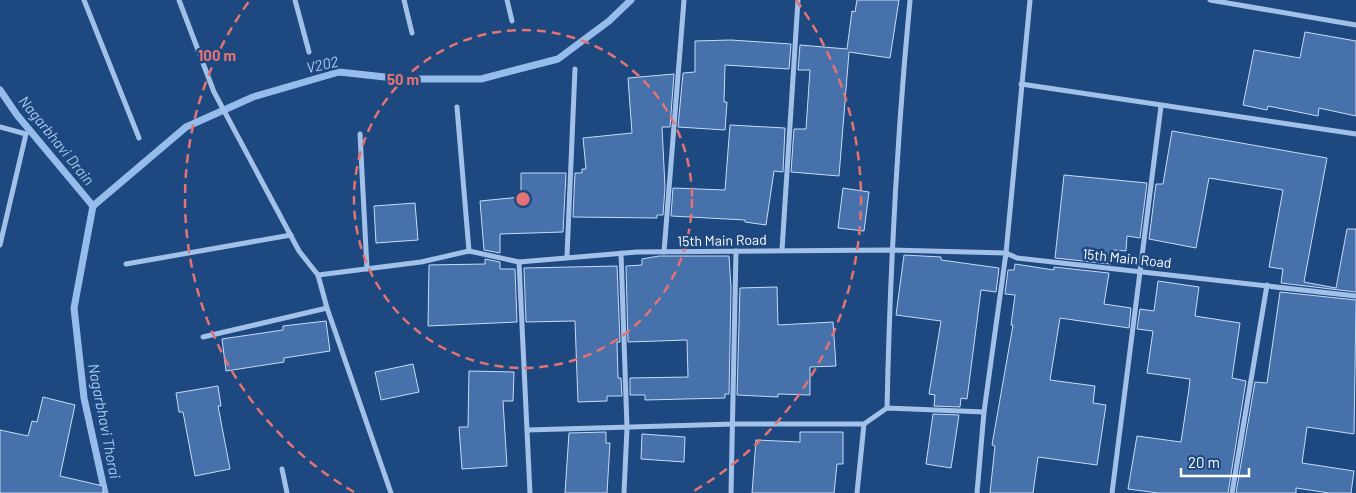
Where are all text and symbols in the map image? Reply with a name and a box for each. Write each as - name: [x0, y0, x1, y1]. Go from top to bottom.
- text: 100 m: [198, 46, 236, 64]
- water label: V202: [304, 52, 340, 76]
- text: 50 m: [387, 70, 419, 88]
- water label: Nagarbhavi Drain: [16, 92, 99, 188]
- centre of rings: [514, 190, 532, 208]
- street label: 15th Main Road: [677, 231, 767, 249]
- street label: 15th Main Road: [1082, 245, 1172, 271]
- water label: Nagarbhavi Thorai: [85, 362, 125, 480]
- scale bar: [1181, 446, 1248, 478]
- text: 20 m: [1188, 453, 1220, 471]

